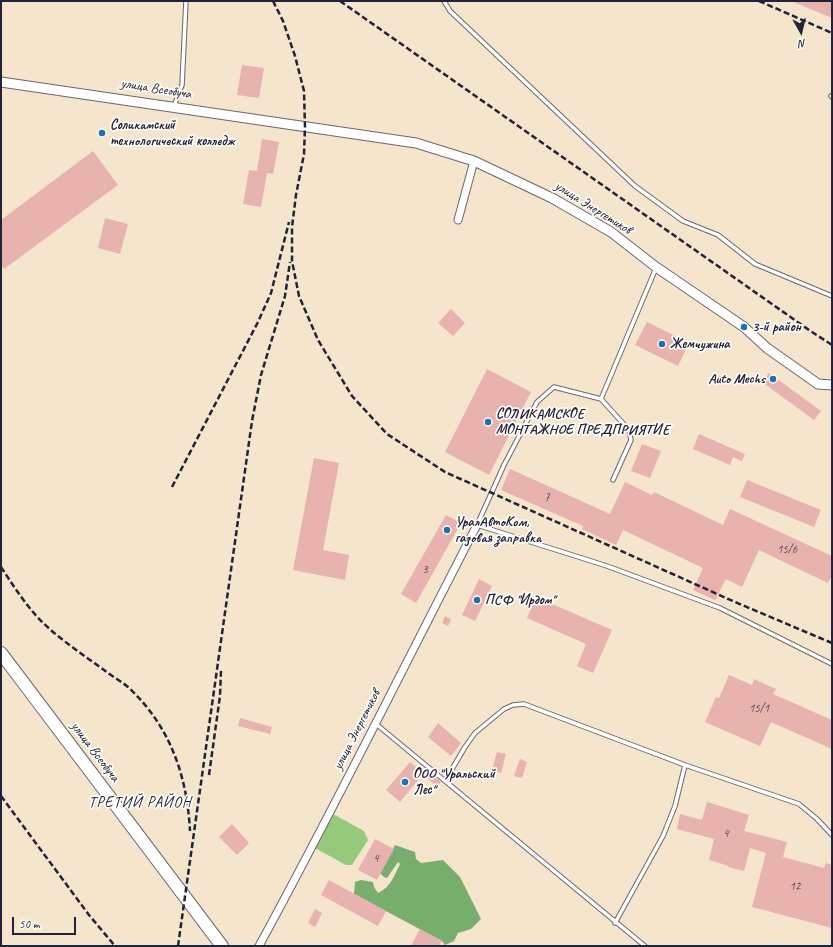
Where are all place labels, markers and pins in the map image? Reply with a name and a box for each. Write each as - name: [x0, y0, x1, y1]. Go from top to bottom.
- place label: Соликамский технологический колледж: [110, 117, 235, 150]
- marker: Соликамский технологический колледж: [97, 128, 107, 138]
- place label: 3-й район: [752, 319, 801, 335]
- marker: 3-й район: [739, 322, 749, 332]
- place label: Жемчужина: [670, 336, 729, 352]
- marker: Жемчужина: [657, 339, 667, 349]
- place label: Auto Mechs: [708, 371, 765, 387]
- marker: Auto Mechs: [768, 374, 778, 384]
- place label: СОЛИКАМСКОЕ МОНТАЖНОЕ ПРЕДПРИЯТИЕ: [496, 406, 670, 438]
- marker: СОЛИКАМСКОЕ МОНТАЖНОЕ ПРЕДПРИЯТИЕ: [483, 417, 493, 427]
- place label: УралАвтоКом, газовая заправка: [455, 514, 541, 546]
- marker: УралАвтоКом, газовая заправка: [442, 525, 452, 535]
- place label: ПСФ "Ирдом": [485, 592, 555, 608]
- marker: ПСФ "Ирдом": [472, 595, 482, 605]
- place label: ООО "Уральский Лес": [413, 766, 495, 798]
- marker: ООО "Уральский Лес": [400, 777, 410, 787]

